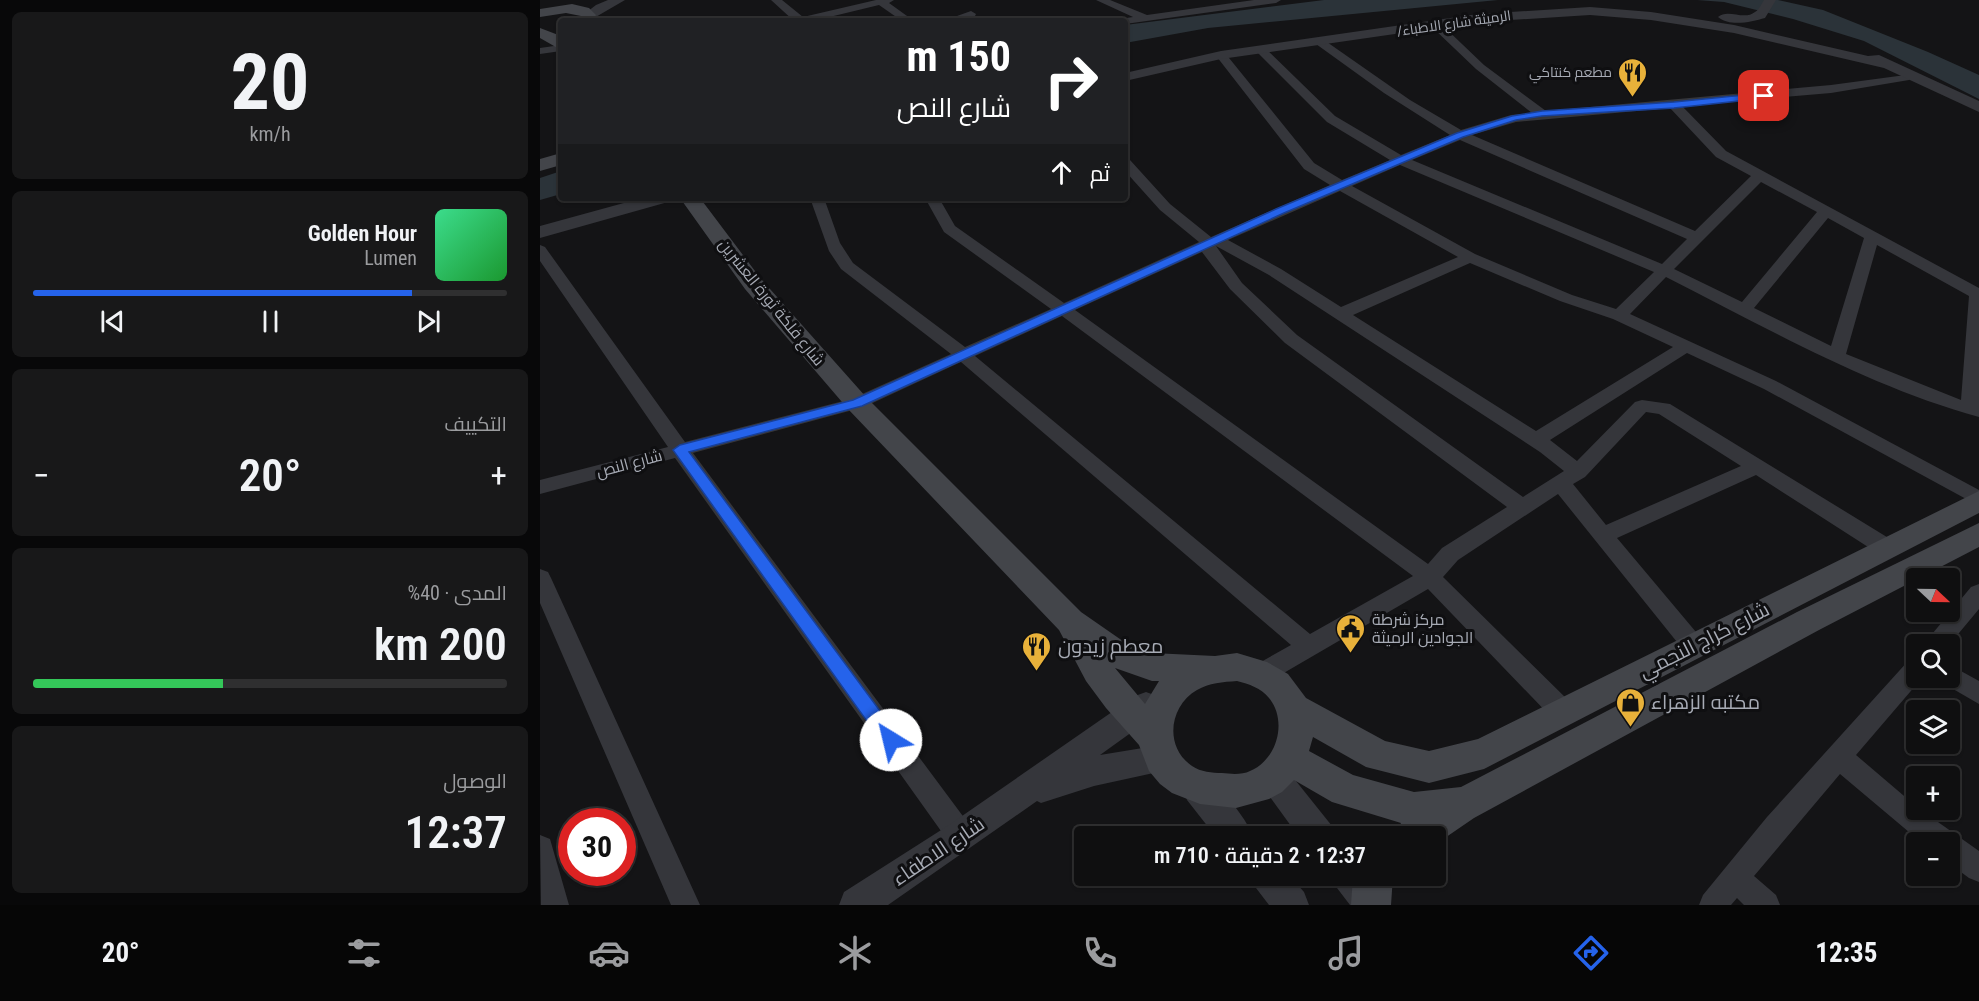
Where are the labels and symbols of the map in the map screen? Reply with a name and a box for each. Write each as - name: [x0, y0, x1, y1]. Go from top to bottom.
- street label: /الرميثة شارع الاطباء: [1396, 7, 1512, 40]
- restaurant icon: مطعم كنتاكي: [1617, 56, 1649, 98]
- place label: مطعم كنتاكي: [1529, 64, 1612, 84]
- pin: [1738, 70, 1789, 121]
- street label: شارع فلكة ثورة العشرين: [713, 235, 829, 371]
- street label: شارع النص: [594, 446, 665, 483]
- north arrow: [1906, 568, 1960, 622]
- street label: شارع كراج النجمي: [1635, 597, 1775, 687]
- place label: مركز شرطة الجوادين الرميثة: [1372, 610, 1473, 648]
- public building icon: مركز شرطة الجوادين الرميثة: [1335, 612, 1367, 654]
- restaurant icon: معطم زيدون: [1021, 630, 1053, 672]
- place label: معطم زيدون: [1058, 634, 1163, 660]
- shop icon: مكتبه الزهراء: [1614, 686, 1646, 728]
- place label: مكتبه الزهراء: [1651, 690, 1760, 714]
- position arrow: [859, 708, 923, 772]
- speed limit sign: 30: [558, 808, 636, 886]
- street label: شارع الاطفاء: [887, 811, 990, 892]

